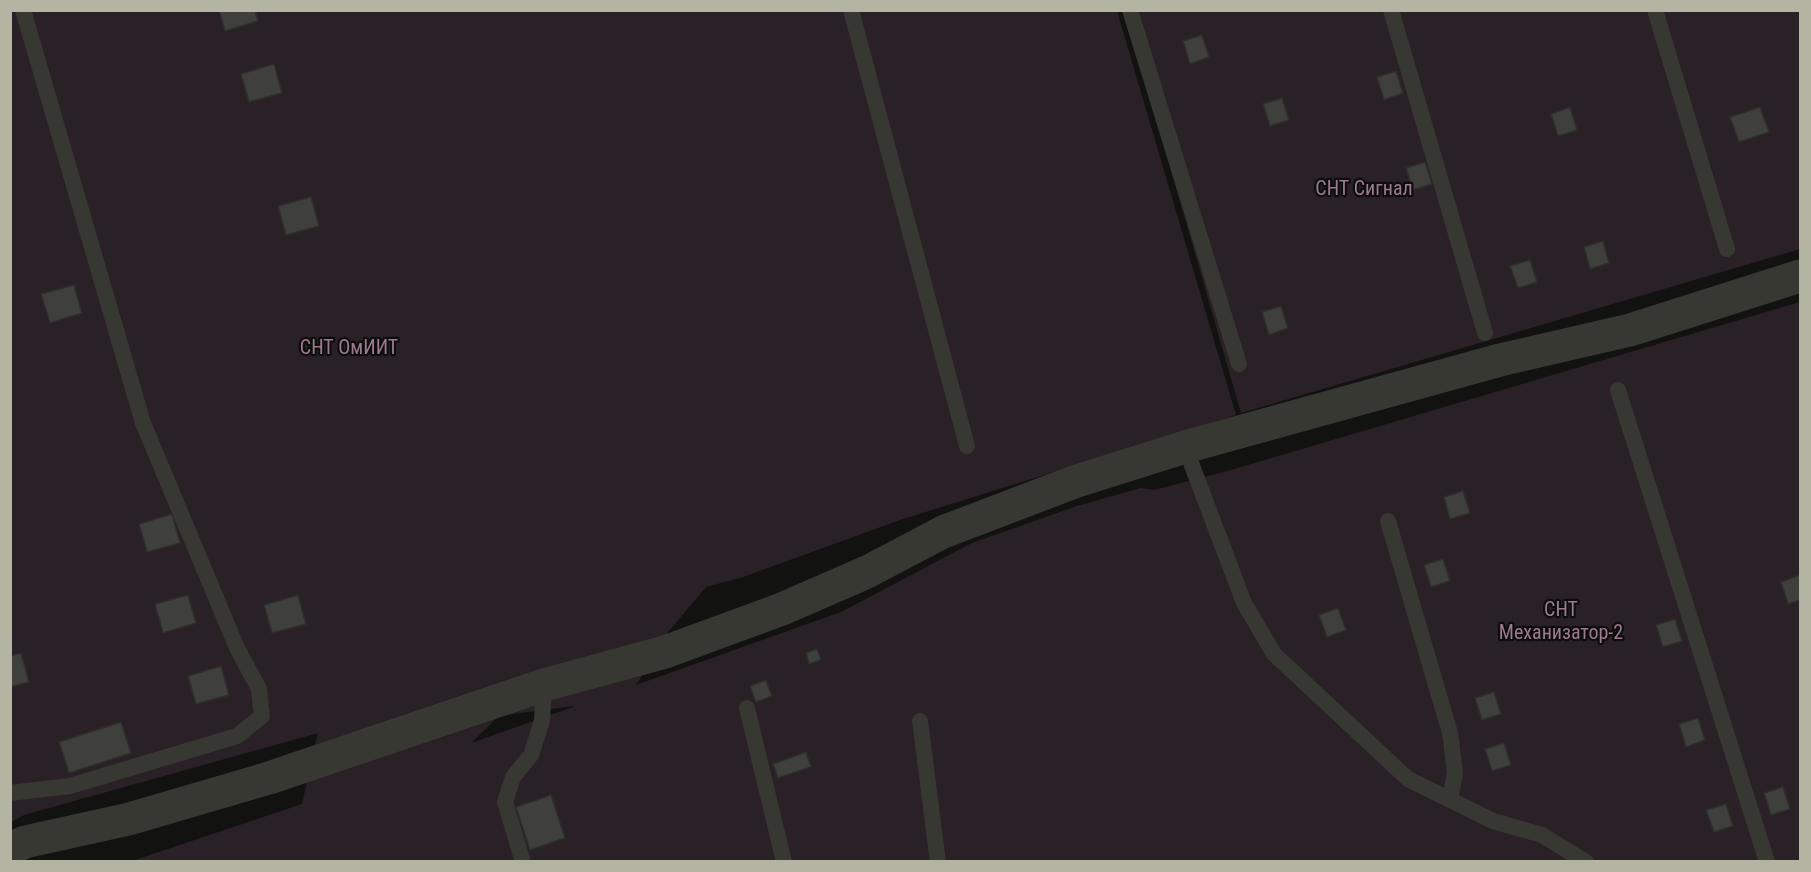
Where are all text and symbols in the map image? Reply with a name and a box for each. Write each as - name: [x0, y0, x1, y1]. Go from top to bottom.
- park label: СНТ Сигнал: [1315, 178, 1413, 202]
- park label: СНТ ОмИИТ: [300, 337, 398, 361]
- park label: СНТ Механизатор-2: [1499, 599, 1623, 646]

